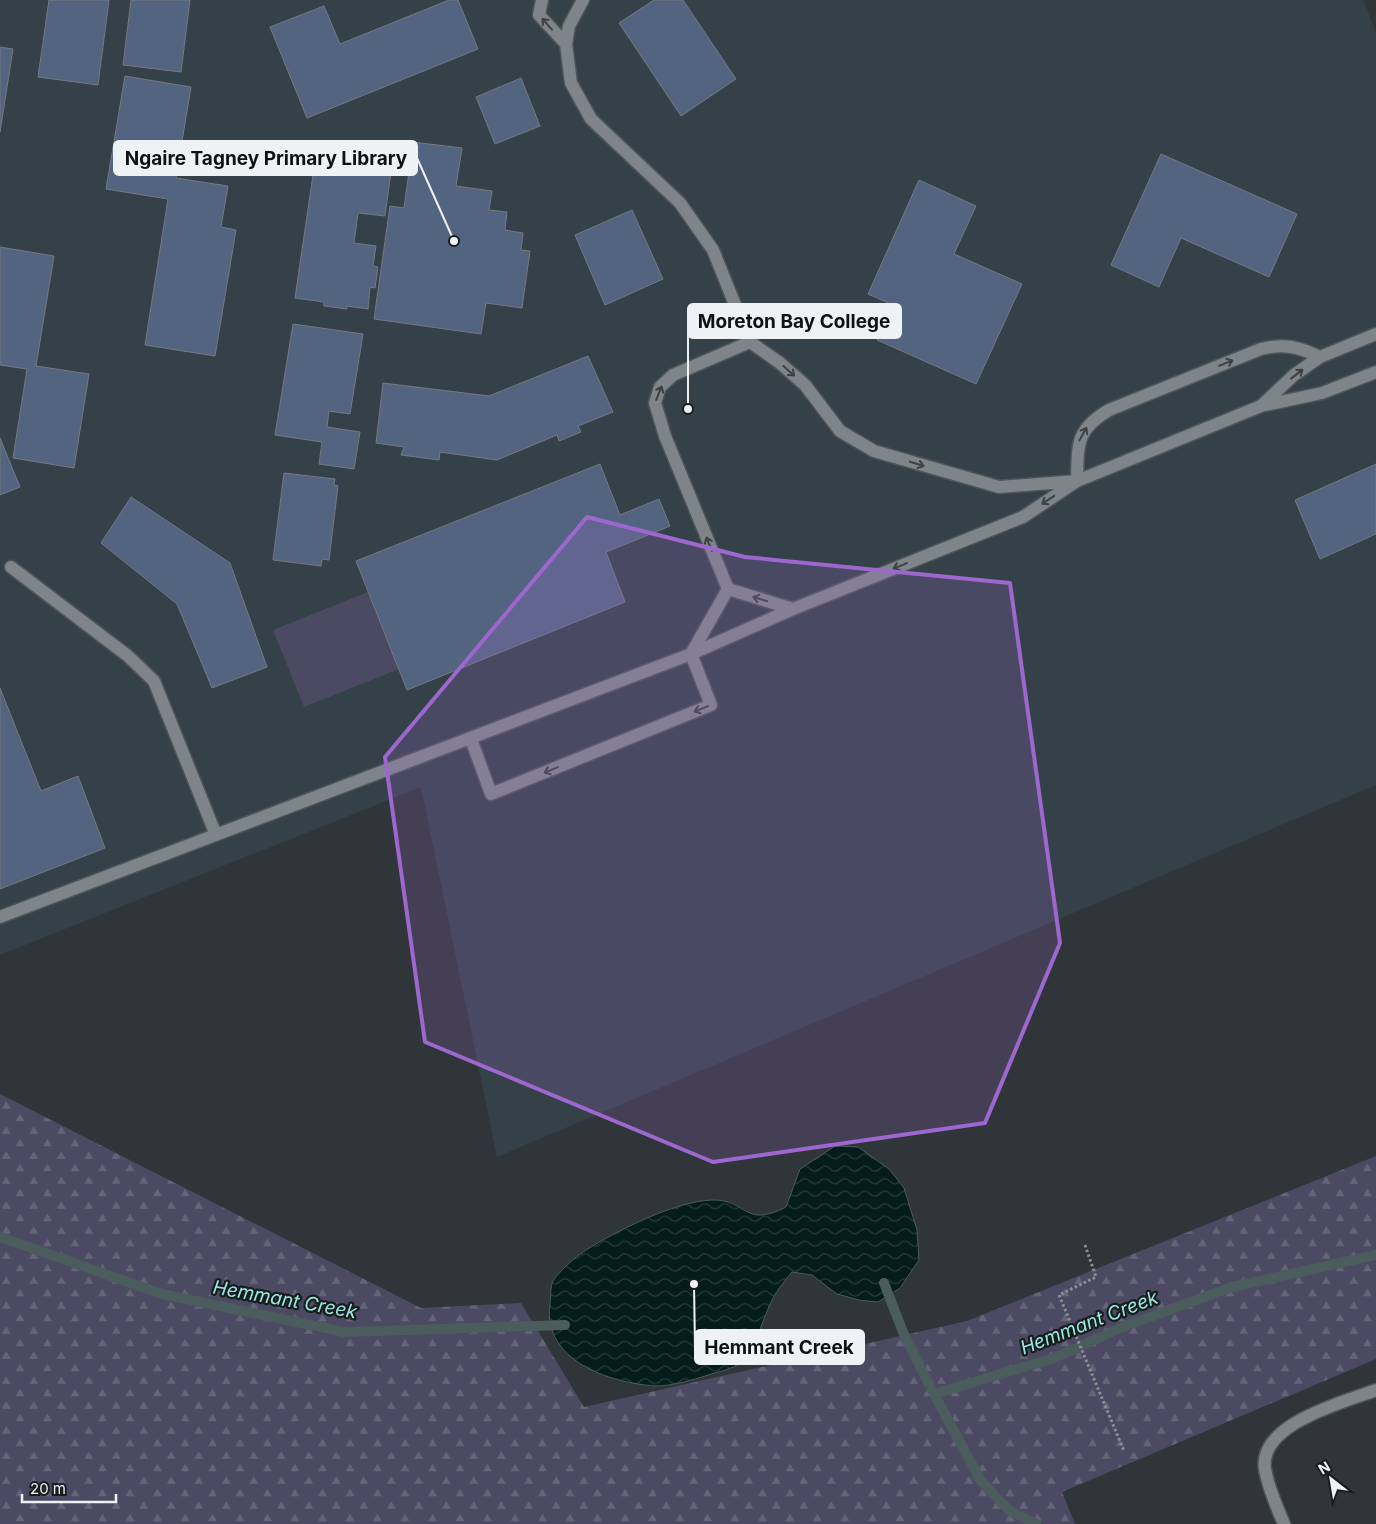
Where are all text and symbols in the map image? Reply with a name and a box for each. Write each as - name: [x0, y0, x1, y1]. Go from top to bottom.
- one-way arrow: [541, 17, 553, 30]
- callout: Ngaire Tagney Primary Library: [114, 141, 417, 175]
- text: Ngaire Tagney Primary Library: [125, 147, 408, 170]
- callout: Moreton Bay College: [688, 304, 901, 338]
- text: Moreton Bay College: [698, 310, 890, 333]
- one-way arrow: [1218, 357, 1233, 367]
- one-way arrow: [783, 366, 796, 377]
- one-way arrow: [1290, 368, 1303, 379]
- one-way arrow: [655, 385, 665, 400]
- one-way arrow: [1078, 427, 1088, 441]
- one-way arrow: [908, 460, 924, 470]
- one-way arrow: [1042, 495, 1056, 505]
- one-way arrow: [704, 537, 713, 552]
- one-way arrow: [893, 562, 908, 571]
- one-way arrow: [753, 593, 769, 603]
- one-way arrow: [694, 705, 709, 714]
- one-way arrow: [543, 766, 559, 775]
- water label: Hemmant Creek: [211, 1276, 359, 1324]
- water label: Hemmant Creek: [1017, 1285, 1162, 1359]
- callout: Hemmant Creek: [695, 1330, 864, 1364]
- text: Hemmant Creek: [704, 1336, 854, 1359]
- north arrow: [1306, 1454, 1356, 1504]
- text: N: [1315, 1457, 1333, 1477]
- scale bar: [22, 1472, 116, 1504]
- text: 20 m: [30, 1479, 66, 1498]

